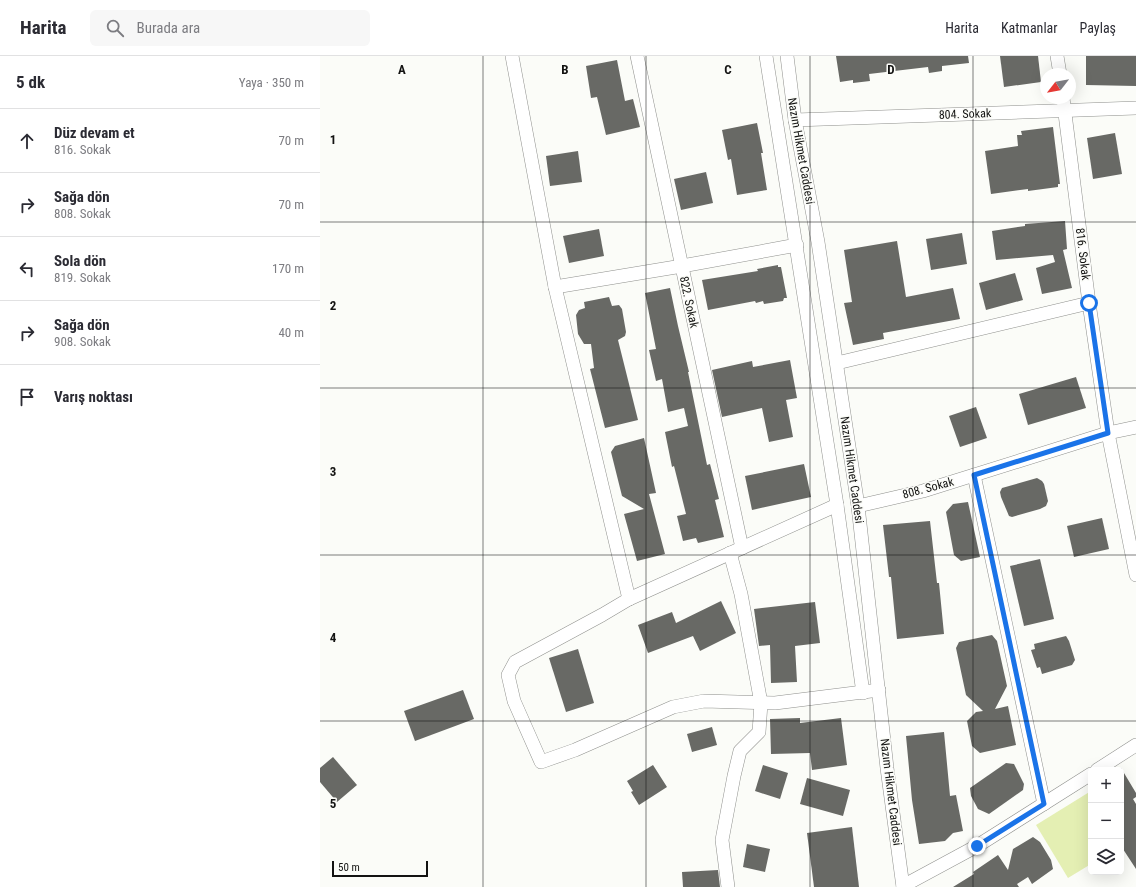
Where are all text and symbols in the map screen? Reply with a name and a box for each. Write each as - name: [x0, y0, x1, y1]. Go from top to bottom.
- search box: [90, 10, 370, 46]
- text: Harita: [20, 16, 66, 39]
- icon: search: [104, 17, 126, 39]
- text: Burada ara: [136, 19, 200, 37]
- text: Harita: [945, 20, 979, 36]
- text: Katmanlar: [1001, 20, 1058, 36]
- text: Paylaş: [1080, 20, 1116, 36]
- text: A: [398, 62, 406, 77]
- text: B: [561, 62, 569, 77]
- text: C: [724, 62, 732, 77]
- text: D: [887, 62, 895, 77]
- north arrow: [1040, 68, 1076, 104]
- text: 5 dk: [16, 72, 45, 92]
- text: Yaya · 350 m: [239, 75, 304, 90]
- street label: Nazım Hikmet Caddesi: [785, 97, 817, 205]
- street label: 804. Sokak: [939, 106, 992, 122]
- text: Düz devam et: [54, 124, 135, 142]
- icon: ahead: [16, 130, 38, 152]
- text: 1: [330, 132, 336, 147]
- text: 70 m: [278, 133, 304, 148]
- text: 816. Sokak: [54, 142, 111, 157]
- text: Sağa dön: [54, 188, 110, 206]
- icon: right: [16, 194, 38, 216]
- text: 70 m: [278, 197, 304, 212]
- text: 808. Sokak: [54, 206, 111, 221]
- street label: 816. Sokak: [1073, 227, 1093, 281]
- text: Sola dön: [54, 252, 106, 270]
- icon: left: [16, 258, 38, 280]
- text: 170 m: [272, 261, 304, 276]
- text: 819. Sokak: [54, 270, 111, 285]
- street label: 822. Sokak: [677, 275, 701, 330]
- route start: [1080, 294, 1098, 312]
- text: 2: [330, 298, 337, 313]
- text: Sağa dön: [54, 316, 110, 334]
- icon: right: [16, 322, 38, 344]
- text: 40 m: [278, 325, 304, 340]
- text: 908. Sokak: [54, 334, 111, 349]
- icon: arrive: [16, 386, 38, 408]
- text: Varış noktası: [54, 388, 133, 406]
- street label: Nazım Hikmet Caddesi: [838, 416, 866, 524]
- text: 3: [330, 464, 336, 479]
- street label: 808. Sokak: [901, 474, 956, 502]
- text: 4: [330, 630, 337, 645]
- street label: Nazım Hikmet Caddesi: [877, 738, 905, 846]
- map controls: [1088, 767, 1124, 875]
- button: +: [1088, 767, 1124, 803]
- text: 5: [330, 796, 337, 811]
- button: −: [1088, 803, 1124, 839]
- route end: [968, 837, 986, 855]
- button: layers: [1088, 839, 1124, 875]
- scale bar: [332, 859, 428, 878]
- text: 50 m: [338, 861, 360, 874]

